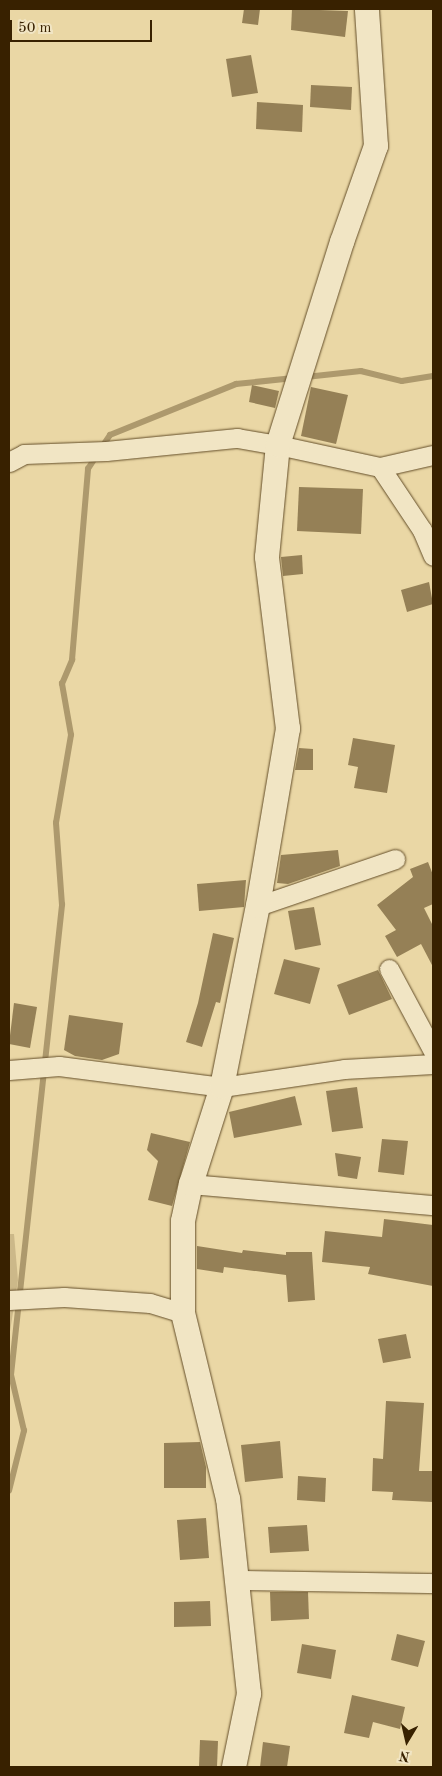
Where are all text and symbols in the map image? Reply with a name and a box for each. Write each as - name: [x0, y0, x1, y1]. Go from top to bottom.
- scale bar: [12, 10, 155, 42]
- text: 50 m: [18, 21, 52, 36]
- north arrow: [382, 1716, 432, 1766]
- text: N: [398, 1748, 411, 1764]

